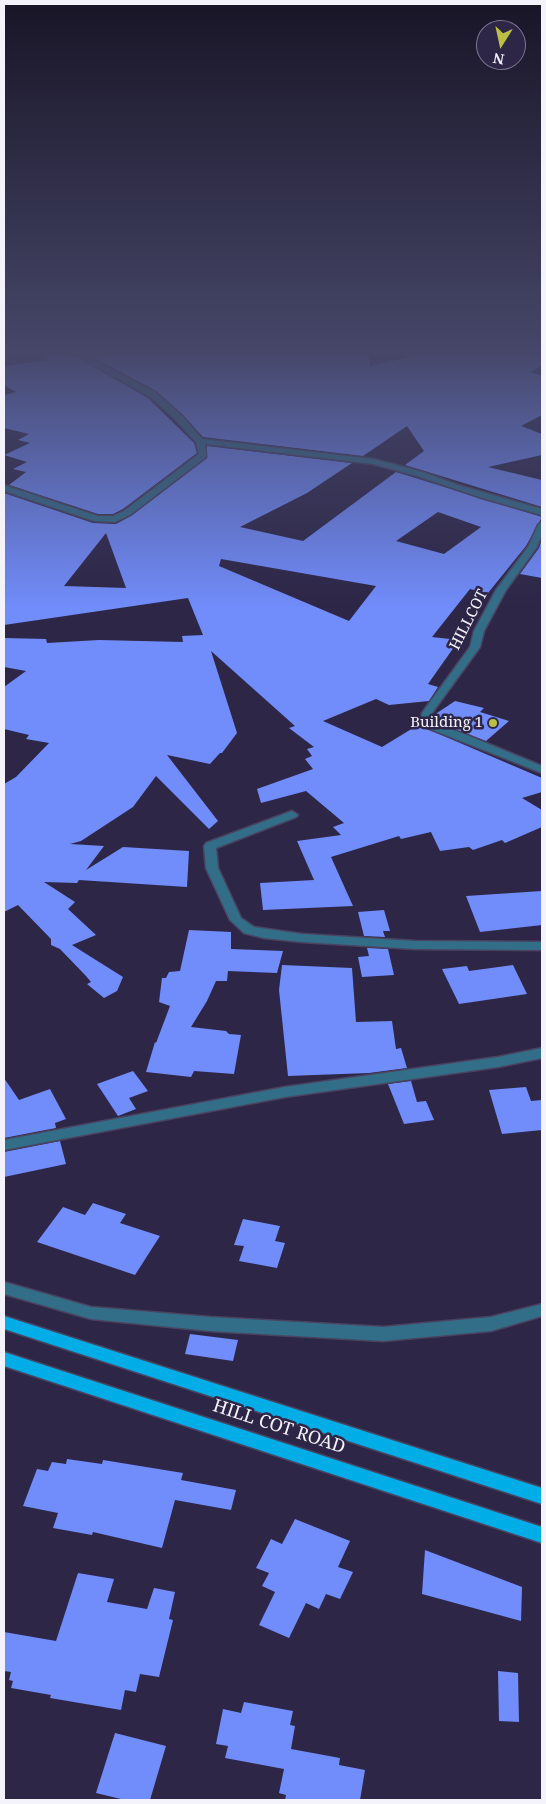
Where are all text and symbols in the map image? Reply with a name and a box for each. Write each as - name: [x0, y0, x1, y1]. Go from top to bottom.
- north arrow: [476, 20, 526, 70]
- text: N: [491, 49, 506, 70]
- street label: HILLCOT: [446, 587, 492, 653]
- place label: Building 1: [410, 714, 483, 732]
- marker: Building 1: [487, 717, 499, 729]
- street label: HILL COT ROAD: [210, 1395, 348, 1459]

